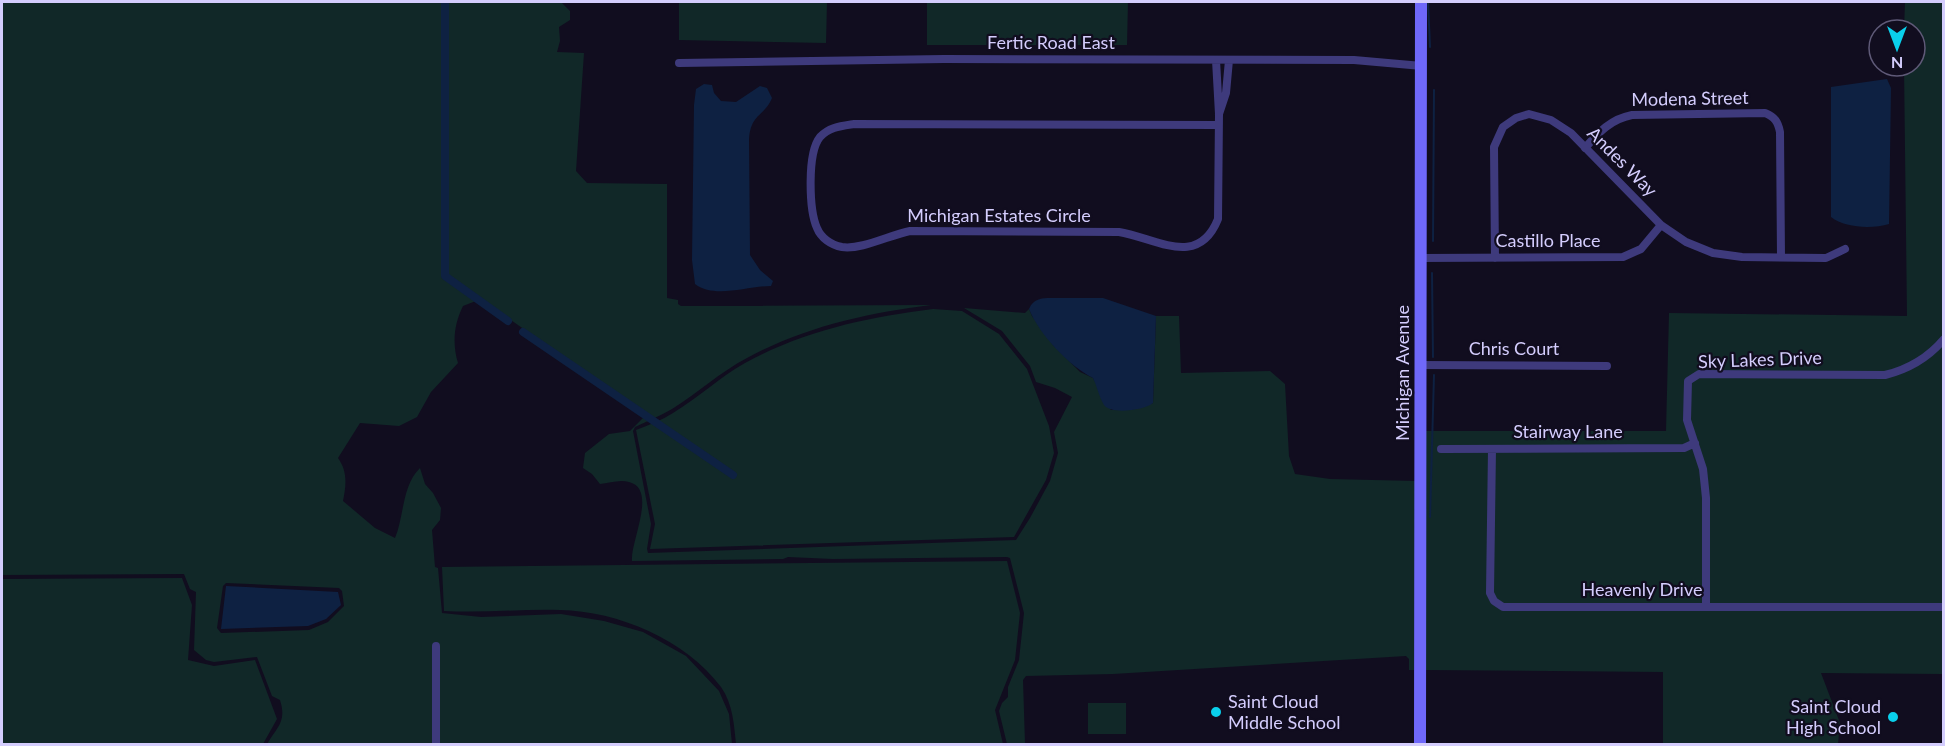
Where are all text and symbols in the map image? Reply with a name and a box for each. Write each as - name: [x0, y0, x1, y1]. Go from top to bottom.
- north arrow: [1867, 18, 1927, 78]
- street label: Fertic Road East: [987, 31, 1115, 53]
- text: N: [1891, 54, 1903, 73]
- street label: Modena Street: [1631, 86, 1749, 110]
- street label: Andes Way: [1583, 122, 1663, 201]
- street label: Michigan Estates Circle: [907, 204, 1091, 226]
- street label: Castillo Place: [1495, 229, 1601, 251]
- street label: Michigan Avenue: [1391, 305, 1413, 441]
- street label: Chris Court: [1469, 337, 1560, 359]
- street label: Sky Lakes Drive: [1698, 346, 1822, 372]
- street label: Stairway Lane: [1513, 420, 1623, 442]
- street label: Heavenly Drive: [1582, 578, 1702, 600]
- place label: Saint Cloud Middle School: [1228, 690, 1340, 733]
- place label: Saint Cloud High School: [1786, 695, 1881, 738]
- marker: Saint Cloud Middle School: [1209, 705, 1223, 719]
- marker: Saint Cloud High School: [1886, 710, 1900, 724]

